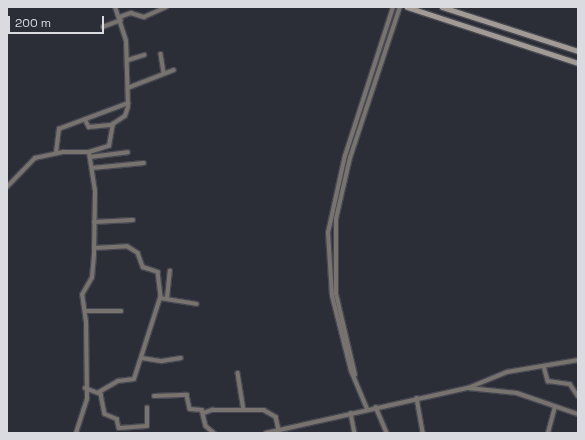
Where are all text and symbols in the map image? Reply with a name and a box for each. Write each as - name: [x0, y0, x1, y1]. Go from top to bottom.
- scale bar: [10, 8, 106, 34]
- text: 200 m: [15, 15, 51, 31]

